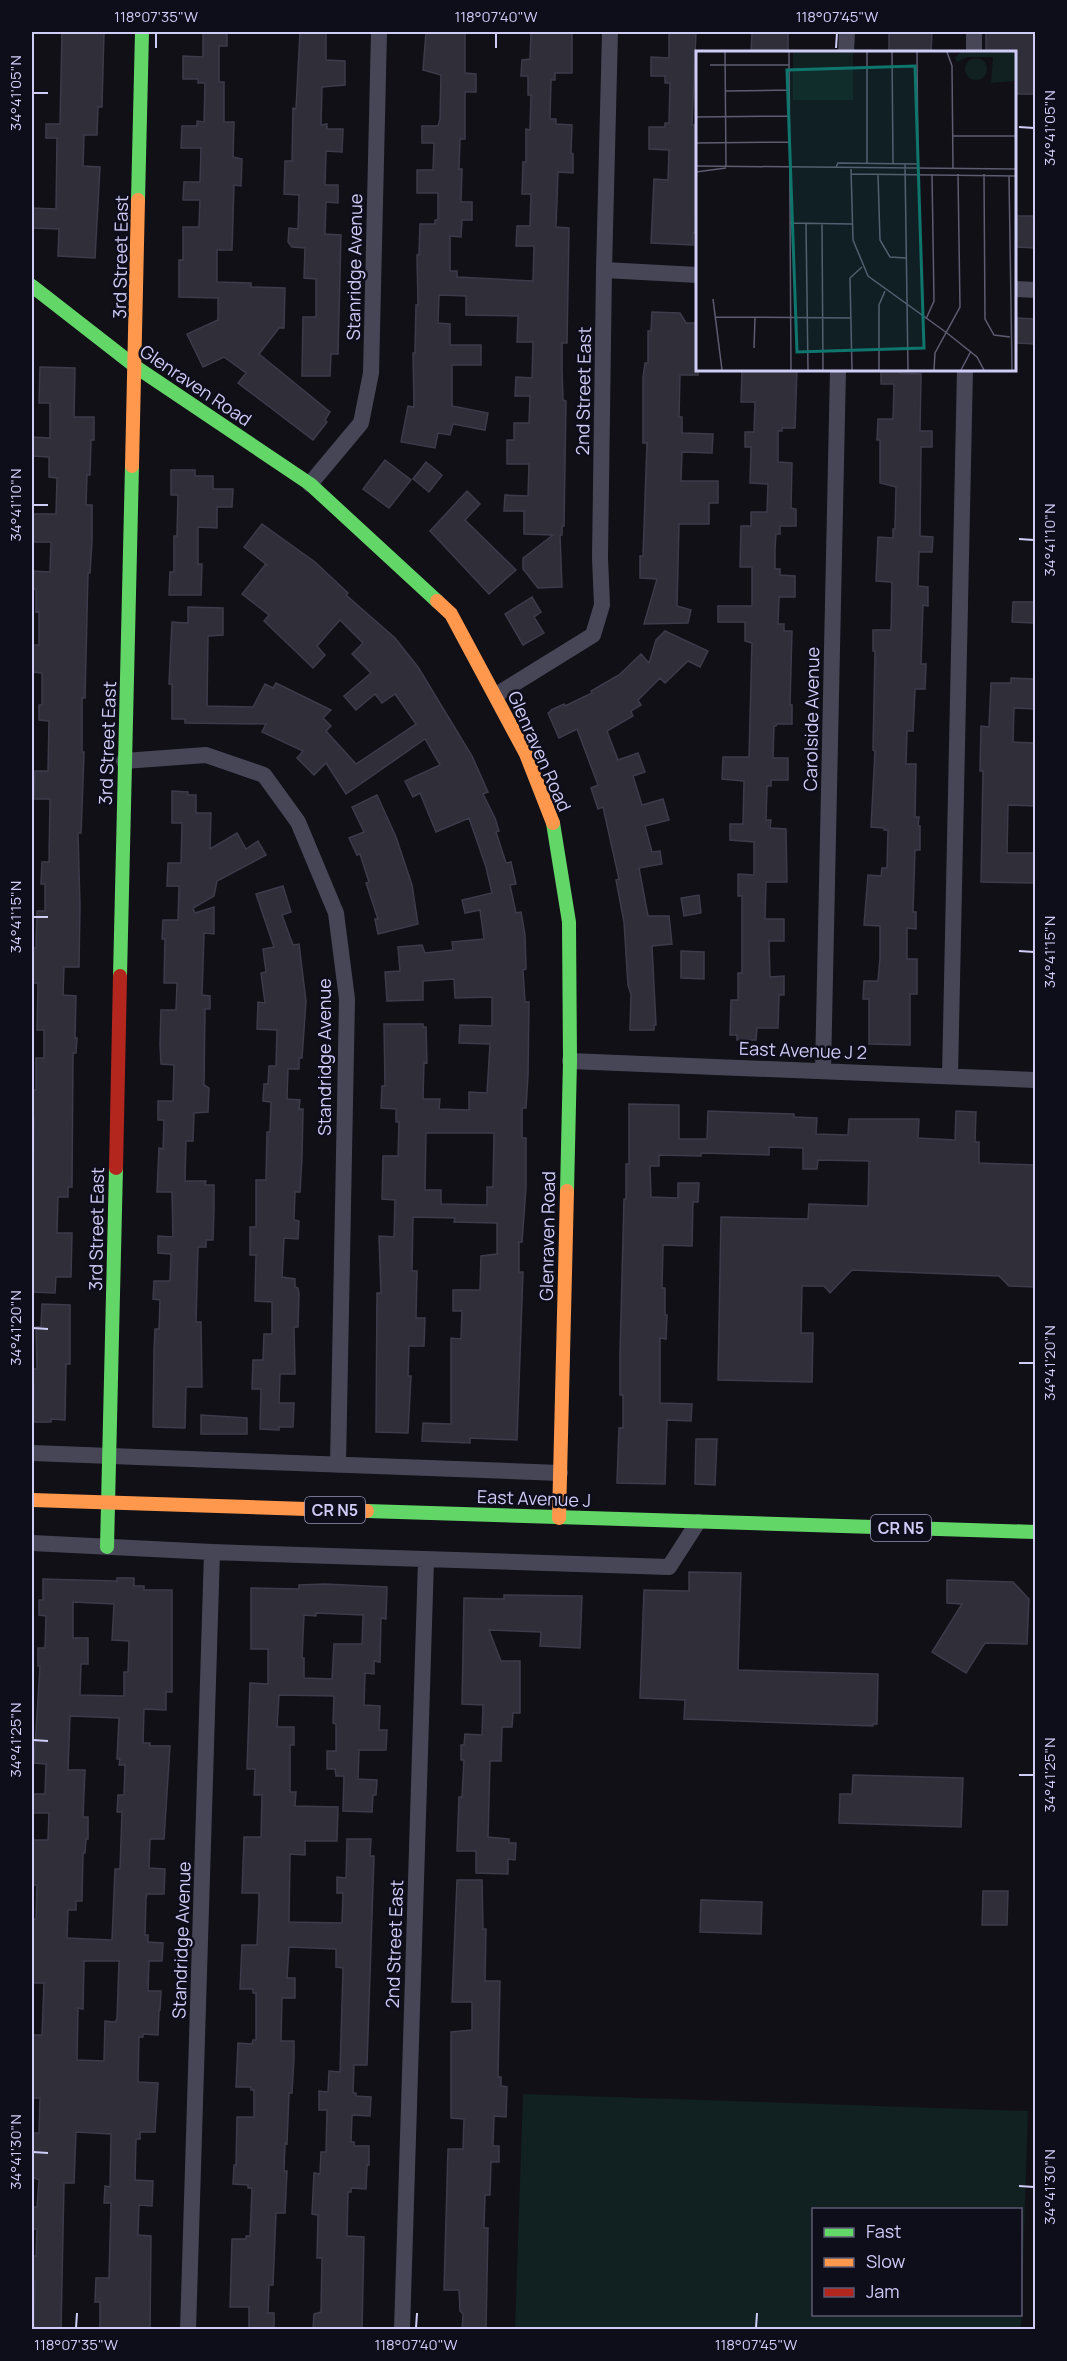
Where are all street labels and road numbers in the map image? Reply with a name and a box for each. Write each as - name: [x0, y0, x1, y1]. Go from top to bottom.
- street label: Stanridge Avenue: [341, 193, 367, 341]
- street label: 3rd Street East: [107, 195, 133, 319]
- street label: 2nd Street East: [570, 327, 596, 455]
- street label: Glenraven Road: [136, 339, 256, 431]
- street label: Carolside Avenue: [798, 647, 824, 791]
- street label: 3rd Street East: [93, 681, 121, 805]
- street label: Glenraven Road: [503, 687, 577, 815]
- street label: Standridge Avenue: [312, 978, 336, 1136]
- street label: East Avenue J 2: [739, 1036, 867, 1064]
- street label: 3rd Street East: [83, 1167, 109, 1291]
- street label: Glenraven Road: [534, 1171, 560, 1301]
- street label: East Avenue J: [477, 1484, 591, 1512]
- road number: CR N5: [305, 1497, 365, 1523]
- road number: CR N5: [871, 1515, 931, 1541]
- street label: Standridge Avenue: [166, 1861, 196, 2019]
- street label: 2nd Street East: [380, 1879, 408, 2009]

